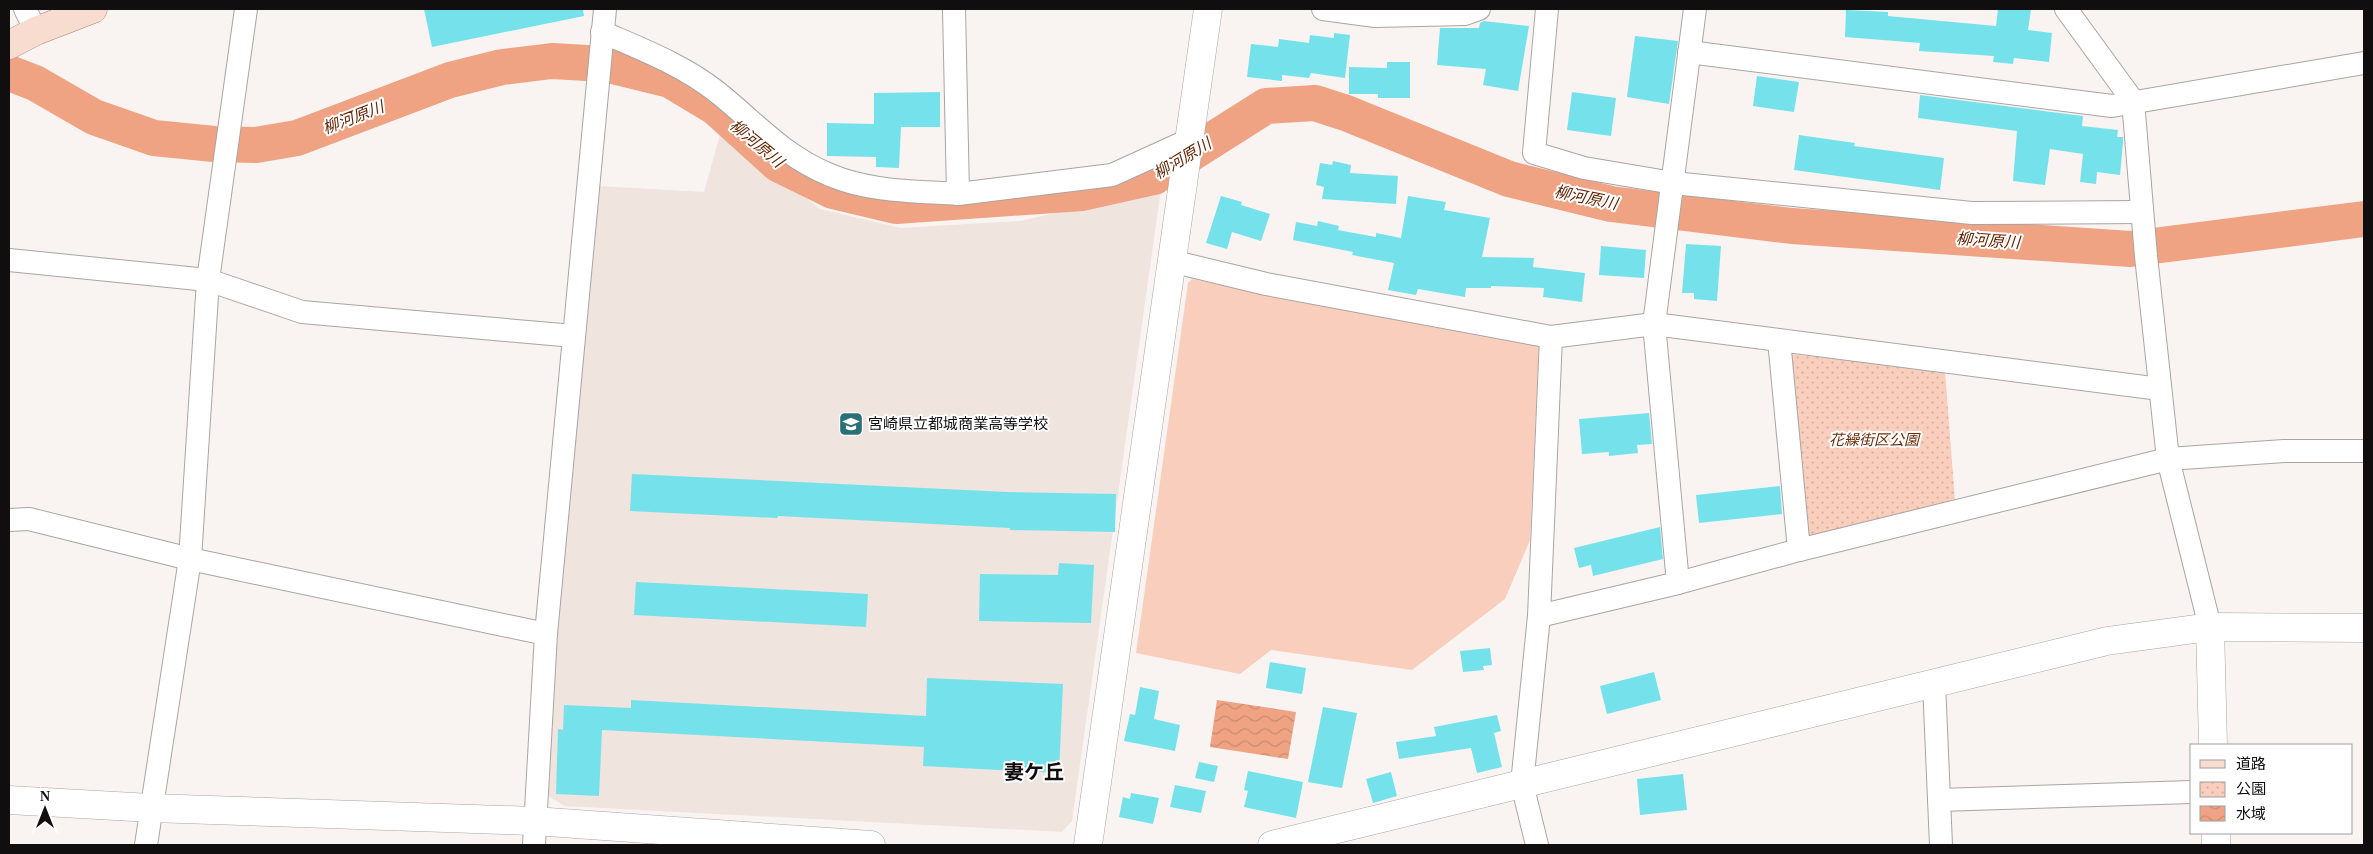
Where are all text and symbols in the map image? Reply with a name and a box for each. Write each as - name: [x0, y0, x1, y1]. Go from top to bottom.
- water label: 柳河原川: [320, 97, 388, 137]
- water label: 柳河原川: [727, 116, 788, 172]
- water label: 柳河原川: [1150, 134, 1216, 182]
- water label: 柳河原川: [1553, 183, 1621, 213]
- water label: 柳河原川: [1955, 230, 2022, 251]
- school or university icon: 宮崎県立都城商業高等学校: [838, 411, 864, 437]
- place label: 宮崎県立都城商業高等学校: [868, 416, 1048, 432]
- park label: 花繰街区公園: [1829, 432, 1921, 448]
- legend: [2190, 744, 2353, 834]
- text: 道路: [2236, 756, 2266, 772]
- district label: 妻ケ丘: [1004, 761, 1064, 783]
- text: 公園: [2236, 781, 2266, 797]
- north arrow: [20, 784, 70, 834]
- text: N: [40, 789, 50, 804]
- text: 水域: [2236, 806, 2266, 822]

